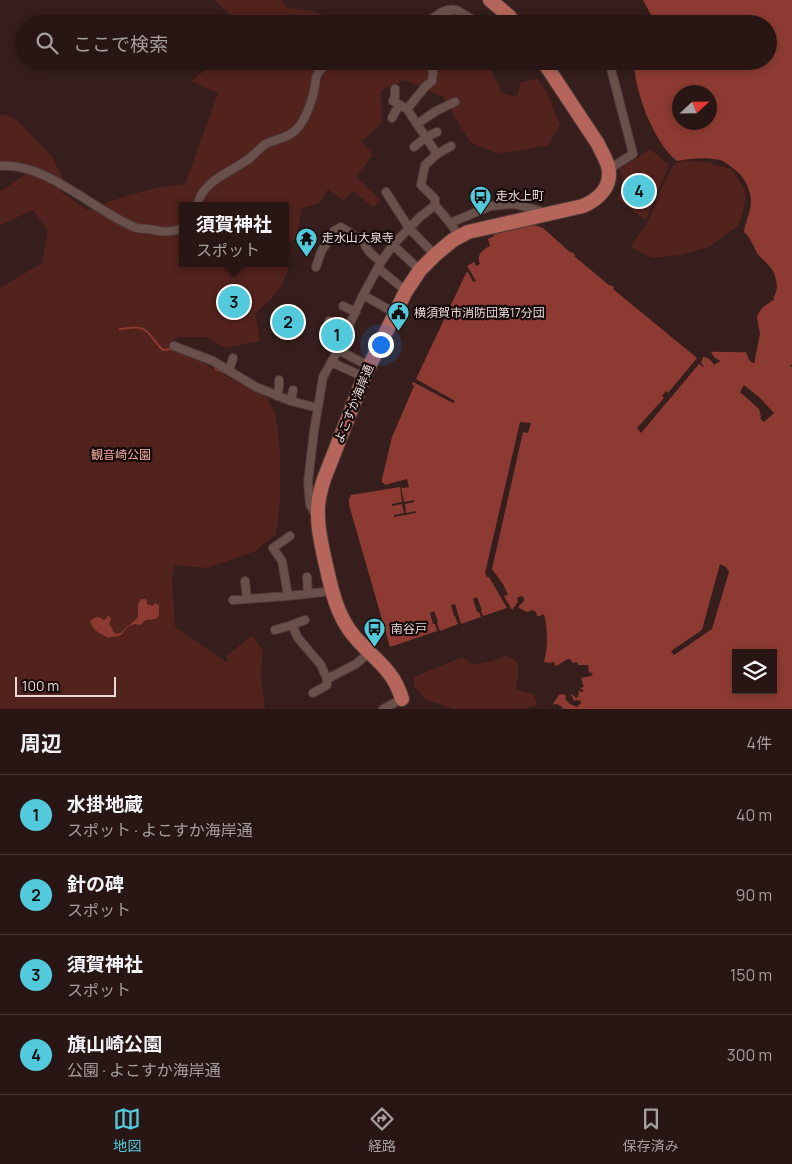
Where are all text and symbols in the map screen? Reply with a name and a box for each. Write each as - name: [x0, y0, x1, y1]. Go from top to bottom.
- search box: [15, 15, 777, 70]
- icon: search: [33, 29, 61, 57]
- text: ここで検索: [73, 31, 168, 57]
- north arrow: [672, 85, 717, 130]
- pin: 4: [623, 172, 655, 210]
- bus stop icon: 走水上町: [468, 184, 492, 215]
- place label: 走水上町: [496, 187, 544, 204]
- popup: [179, 202, 289, 267]
- text: 須賀神社: [196, 211, 272, 237]
- temple icon: 走水山大泉寺: [294, 226, 318, 257]
- place label: 走水山大泉寺: [322, 229, 394, 246]
- text: スポット: [196, 239, 260, 261]
- pin: 3: [218, 283, 250, 321]
- public building icon: 横須賀市消防団第17分団: [386, 301, 410, 332]
- pin: 2: [272, 303, 304, 341]
- place label: 横須賀市消防団第17分団: [414, 304, 545, 321]
- pin: 1: [321, 316, 353, 354]
- your location: [368, 332, 394, 358]
- street label: よこすか海岸通: [330, 362, 377, 446]
- park label: 観音崎公園: [91, 446, 151, 463]
- bus stop icon: 南谷戸: [363, 617, 387, 648]
- place label: 南谷戸: [391, 620, 427, 637]
- map controls: [732, 649, 777, 694]
- button: layers: [732, 649, 777, 694]
- scale bar: [15, 674, 116, 697]
- text: 100 m: [22, 676, 59, 695]
- text: 周辺: [20, 729, 62, 757]
- text: 4件: [747, 732, 772, 754]
- text: 水掛地蔵: [67, 791, 143, 817]
- text: 1: [32, 804, 40, 826]
- text: 40 m: [736, 804, 772, 826]
- text: スポット · よこすか海岸通: [67, 819, 253, 841]
- text: 針の碑: [67, 871, 124, 897]
- text: 2: [31, 884, 41, 906]
- text: 90 m: [736, 884, 772, 906]
- text: スポット: [67, 899, 131, 921]
- text: 須賀神社: [67, 951, 143, 977]
- text: 3: [31, 964, 41, 986]
- text: 150 m: [730, 964, 772, 986]
- text: スポット: [67, 979, 131, 1001]
- text: 旗山崎公園: [67, 1031, 162, 1057]
- text: 4: [31, 1044, 41, 1066]
- text: 300 m: [727, 1044, 772, 1066]
- text: 公園 · よこすか海岸通: [67, 1059, 221, 1081]
- tab: 地図: [113, 1105, 141, 1155]
- tab: 経路: [368, 1105, 396, 1155]
- tab: 保存済み: [623, 1105, 679, 1155]

